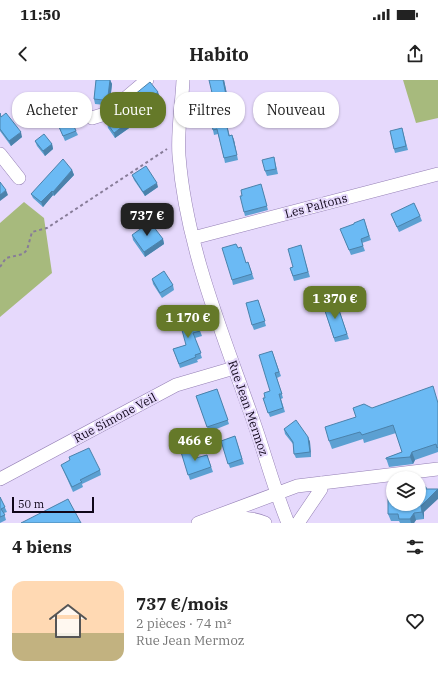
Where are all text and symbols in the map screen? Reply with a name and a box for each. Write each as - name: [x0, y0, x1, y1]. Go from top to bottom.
- text: 11:50: [20, 5, 61, 24]
- icon: back: [12, 43, 34, 65]
- text: Habito: [189, 43, 249, 66]
- icon: share: [404, 43, 426, 65]
- chip: Acheter: [12, 92, 92, 128]
- chip: Louer: [100, 92, 166, 128]
- chip: Filtres: [174, 92, 245, 128]
- chip: Nouveau: [253, 92, 339, 128]
- street label: Les Paltons: [283, 190, 349, 221]
- pin: 737 €: [119, 203, 175, 237]
- text: 737 €: [130, 207, 164, 224]
- pin: 1 370 €: [298, 286, 372, 320]
- text: 1 370 €: [312, 290, 358, 307]
- pin: 1 170 €: [151, 305, 225, 339]
- text: 1 170 €: [165, 309, 211, 326]
- street label: Rue Jean Mermoz: [225, 358, 272, 458]
- street label: Rue Simone Veil: [71, 389, 159, 446]
- pin: 466 €: [167, 428, 223, 462]
- text: 466 €: [178, 432, 212, 449]
- map controls: [386, 471, 426, 511]
- button: layers: [386, 471, 426, 511]
- scale bar: [12, 495, 94, 514]
- text: 50 m: [18, 497, 44, 511]
- text: 4 biens: [12, 536, 72, 558]
- icon: filters: [404, 536, 426, 558]
- text: 737 €/mois: [136, 593, 228, 615]
- icon: home: [44, 597, 92, 645]
- icon: heart: [404, 610, 426, 632]
- text: 2 pièces · 74 m²: [136, 615, 232, 632]
- text: Rue Jean Mermoz: [136, 632, 244, 649]

